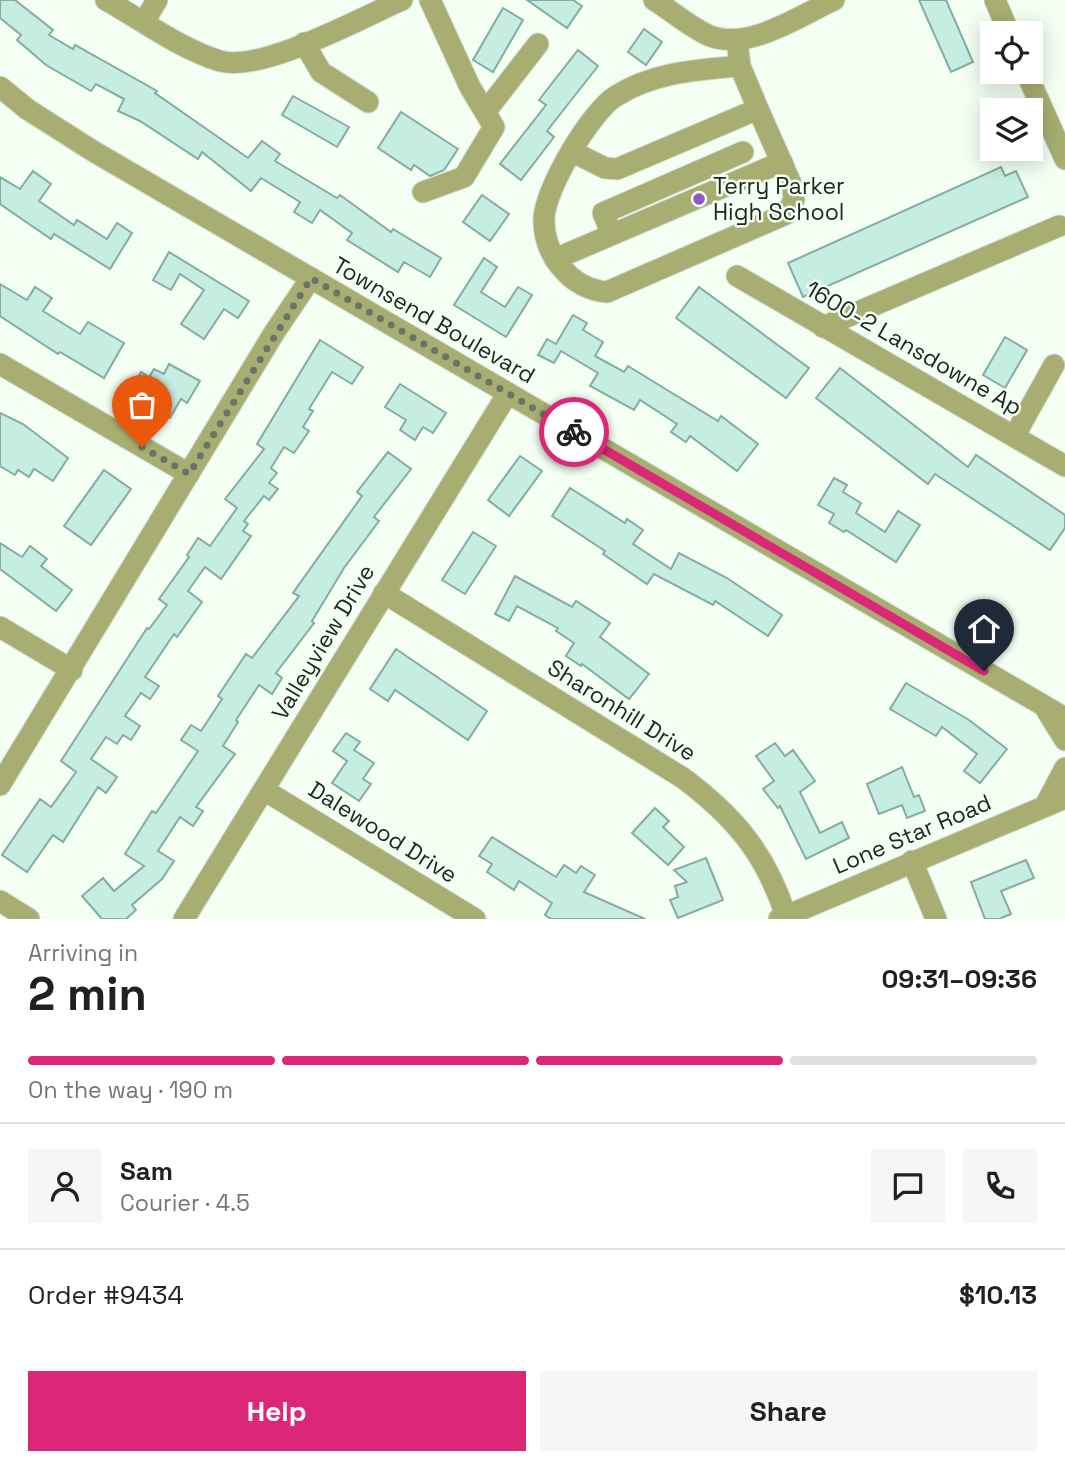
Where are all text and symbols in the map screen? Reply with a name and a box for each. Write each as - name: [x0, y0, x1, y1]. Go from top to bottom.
- map controls: [980, 21, 1043, 161]
- button: locate: [980, 21, 1043, 84]
- button: layers: [980, 98, 1043, 161]
- place label: Terry Parker High School: [713, 171, 845, 227]
- marker: Terry Parker High School: [691, 191, 707, 207]
- street label: Townsend Boulevard: [327, 250, 541, 390]
- street label: 1600-2 Lansdowne Ap: [800, 274, 1028, 422]
- pin: [112, 375, 172, 447]
- icon: bag: [123, 386, 161, 424]
- courier: [539, 397, 609, 467]
- icon: bike: [555, 413, 593, 451]
- street label: Valleyview Drive: [265, 559, 381, 725]
- pin: [954, 599, 1014, 671]
- icon: home: [965, 610, 1003, 648]
- street label: Sharonhill Drive: [542, 652, 702, 768]
- street label: Dalewood Drive: [303, 774, 463, 890]
- street label: Lone Star Road: [828, 787, 996, 881]
- text: Arriving in: [28, 938, 138, 968]
- text: 09:31–09:36: [882, 962, 1037, 996]
- text: 2 min: [28, 965, 147, 1023]
- text: On the way · 190 m: [28, 1075, 233, 1105]
- button: person: [28, 1149, 102, 1223]
- button: chat: [871, 1149, 945, 1223]
- button: phone: [963, 1149, 1037, 1223]
- text: Sam: [120, 1154, 173, 1188]
- text: Courier · 4.5: [120, 1188, 250, 1218]
- text: Order #9434: [28, 1278, 184, 1312]
- text: $10.13: [959, 1278, 1037, 1312]
- button: Help: [28, 1371, 526, 1451]
- button: Share: [540, 1371, 1037, 1451]

